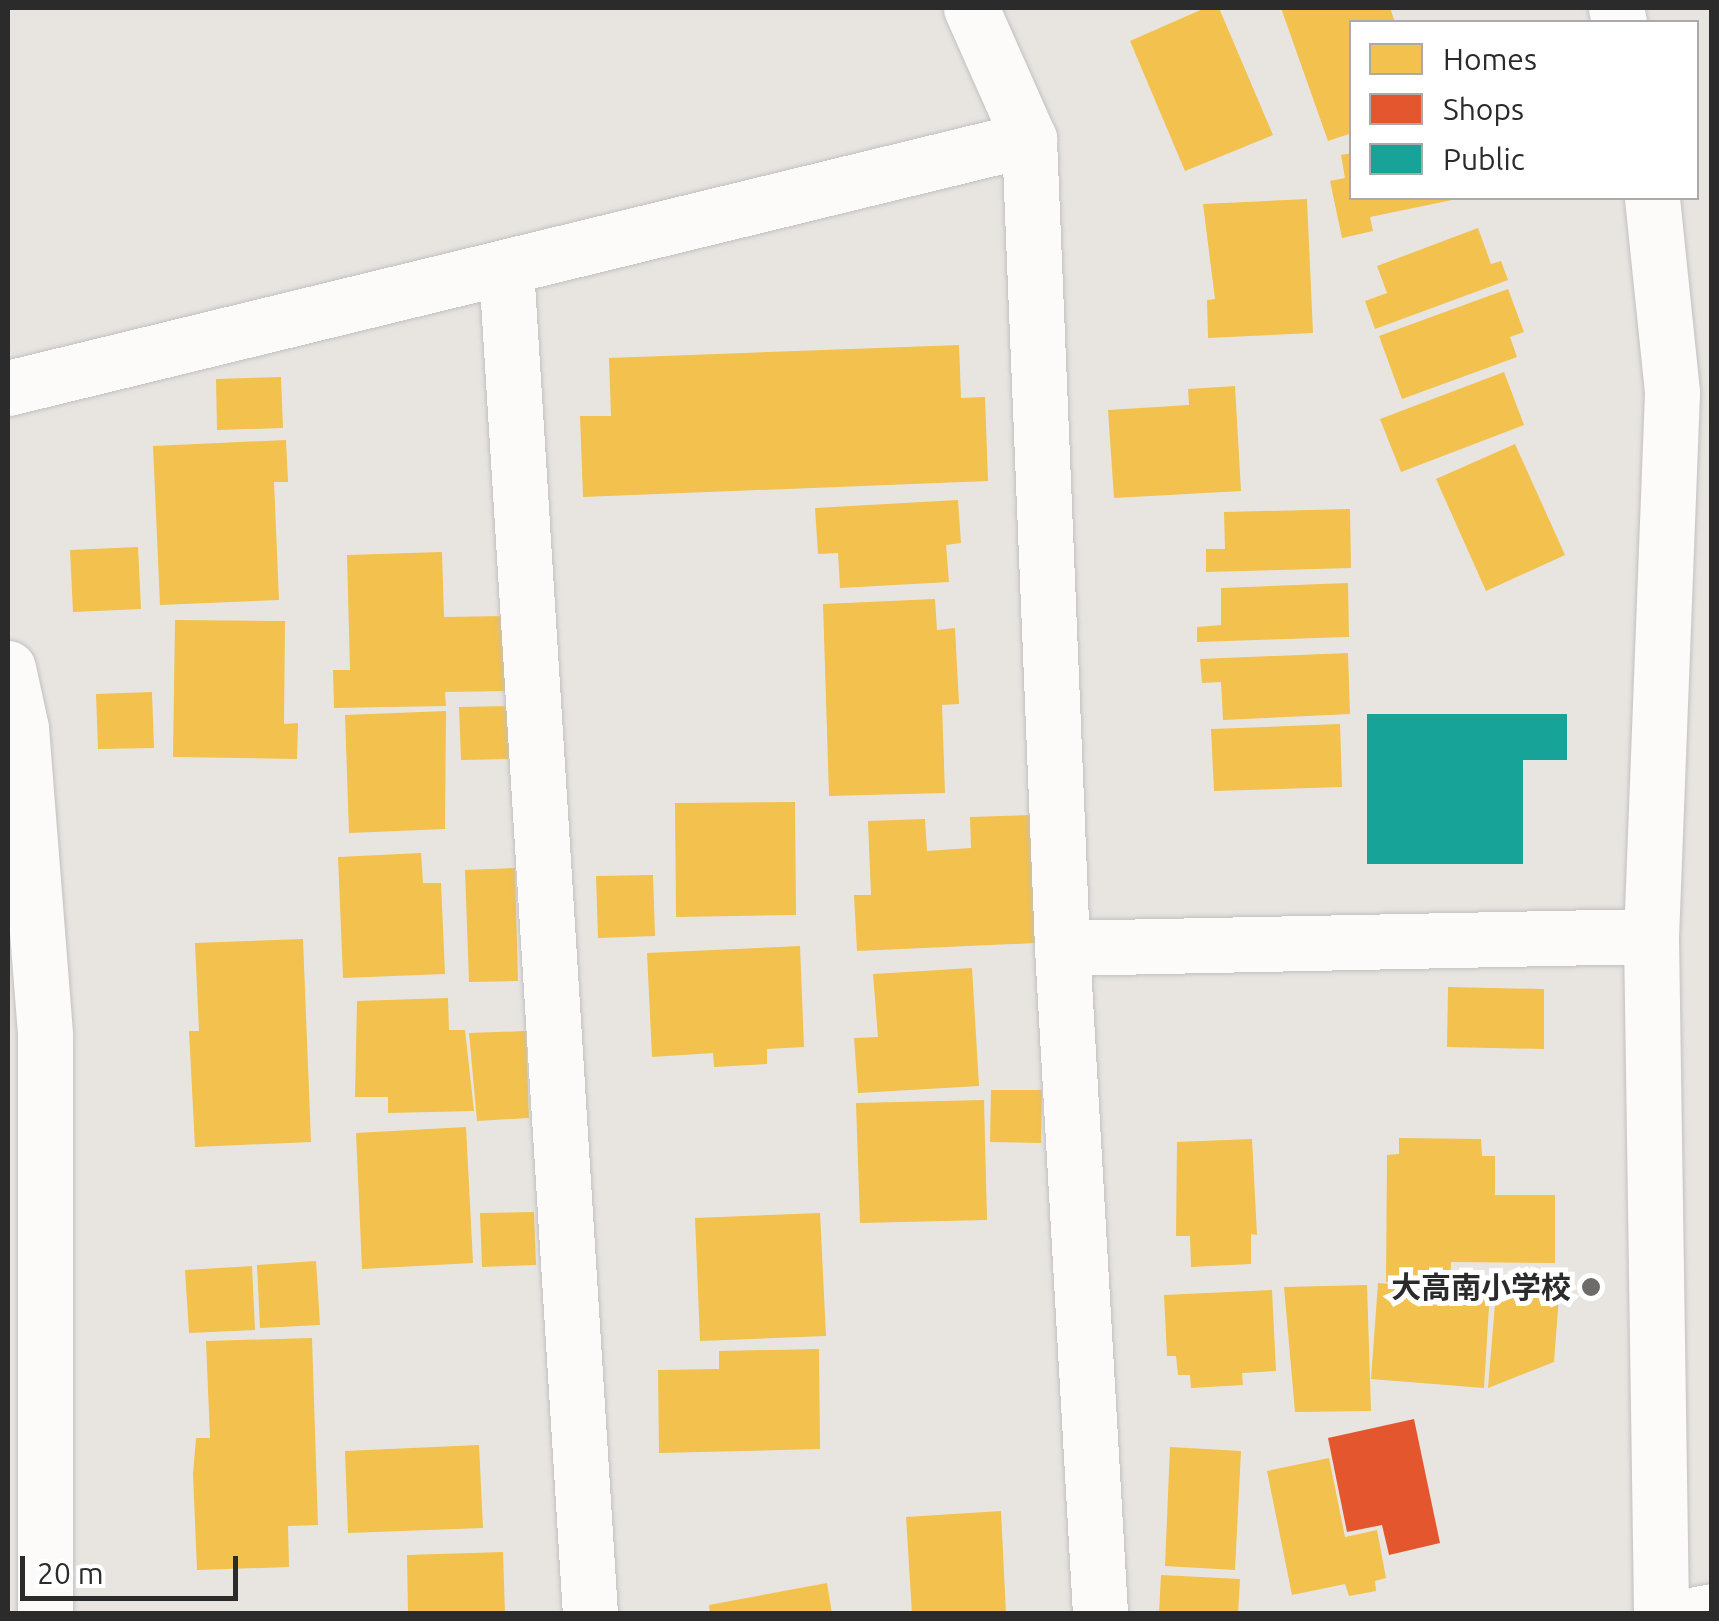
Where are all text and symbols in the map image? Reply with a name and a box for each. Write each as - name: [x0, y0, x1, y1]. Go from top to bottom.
- legend: [1349, 20, 1699, 200]
- text: Homes: [1443, 42, 1537, 76]
- text: Shops: [1443, 92, 1524, 126]
- text: Public: [1443, 142, 1525, 176]
- place label: 大高南小学校: [1391, 1269, 1571, 1305]
- marker: 大高南小学校: [1580, 1276, 1602, 1298]
- scale bar: [25, 1536, 242, 1598]
- text: 20 m: [37, 1556, 104, 1590]

